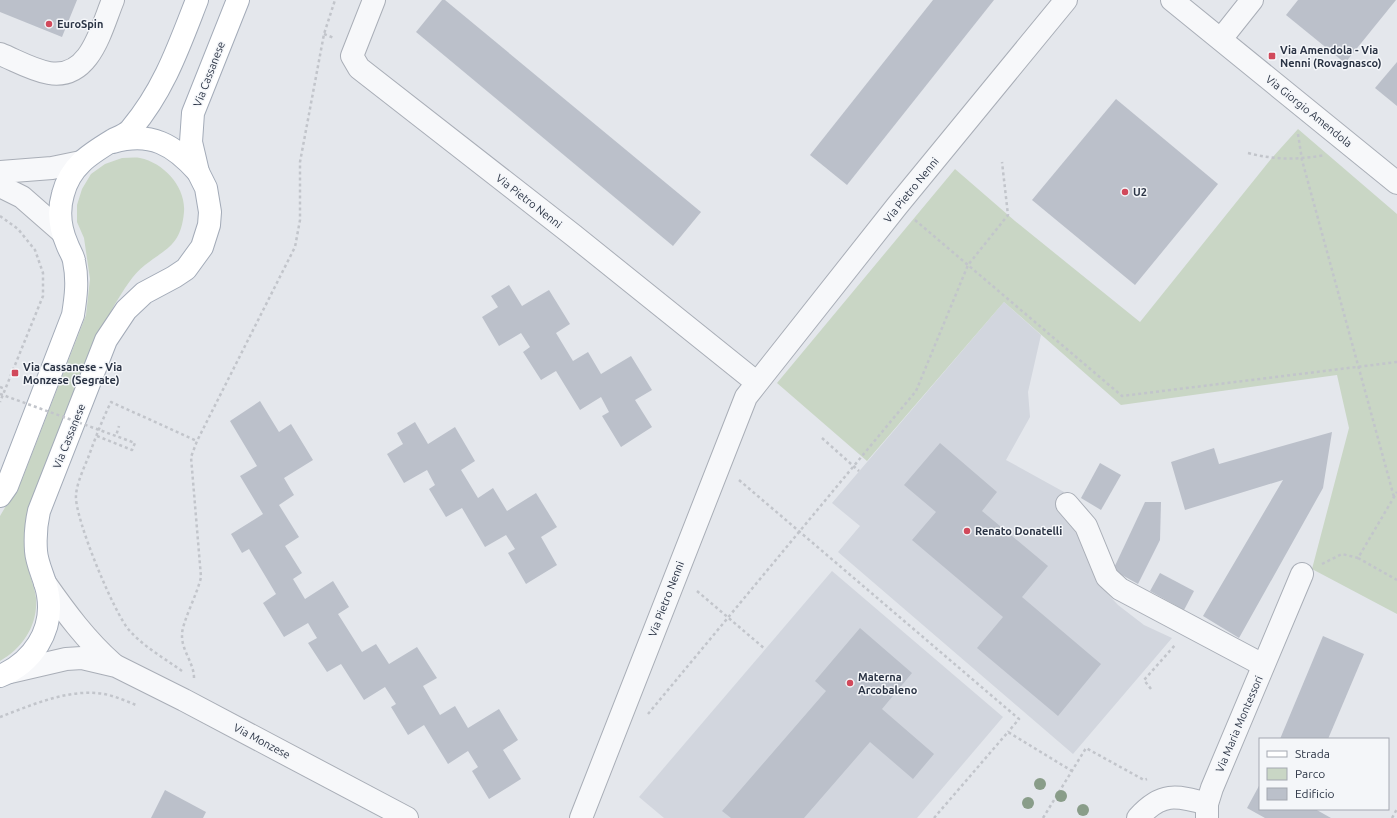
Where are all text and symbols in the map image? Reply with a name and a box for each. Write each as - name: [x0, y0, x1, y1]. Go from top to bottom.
- place label: EuroSpin: [57, 18, 103, 30]
- marker: EuroSpin: [44, 19, 54, 29]
- street label: Via Cassanese: [191, 40, 227, 108]
- place label: Via Amendola - Via Nenni (Rovagnasco): [1280, 44, 1382, 70]
- marker: Via Amendola - Via Nenni (Rovagnasco): [1267, 51, 1277, 61]
- street label: Via Giorgio Amendola: [1264, 73, 1354, 149]
- street label: Via Pietro Nenni: [881, 155, 941, 225]
- street label: Via Pietro Nenni: [494, 172, 564, 230]
- place label: U2: [1133, 186, 1147, 198]
- marker: U2: [1120, 187, 1130, 197]
- place label: Via Cassanese - Via Monzese (Segrate): [23, 361, 122, 387]
- marker: Via Cassanese - Via Monzese (Segrate): [10, 368, 20, 378]
- street label: Via Cassanese: [51, 402, 87, 470]
- place label: Renato Donatelli: [975, 525, 1062, 537]
- marker: Renato Donatelli: [962, 526, 972, 536]
- street label: Via Pietro Nenni: [646, 559, 686, 639]
- place label: Materna Arcobaleno: [858, 671, 918, 696]
- street label: Via Maria Montessori: [1213, 674, 1265, 774]
- marker: Materna Arcobaleno: [845, 678, 855, 688]
- street label: Via Monzese: [232, 721, 292, 761]
- legend: [1259, 738, 1389, 810]
- text: Strada: [1295, 747, 1330, 760]
- text: Parco: [1295, 767, 1325, 780]
- text: Edificio: [1295, 787, 1335, 800]

